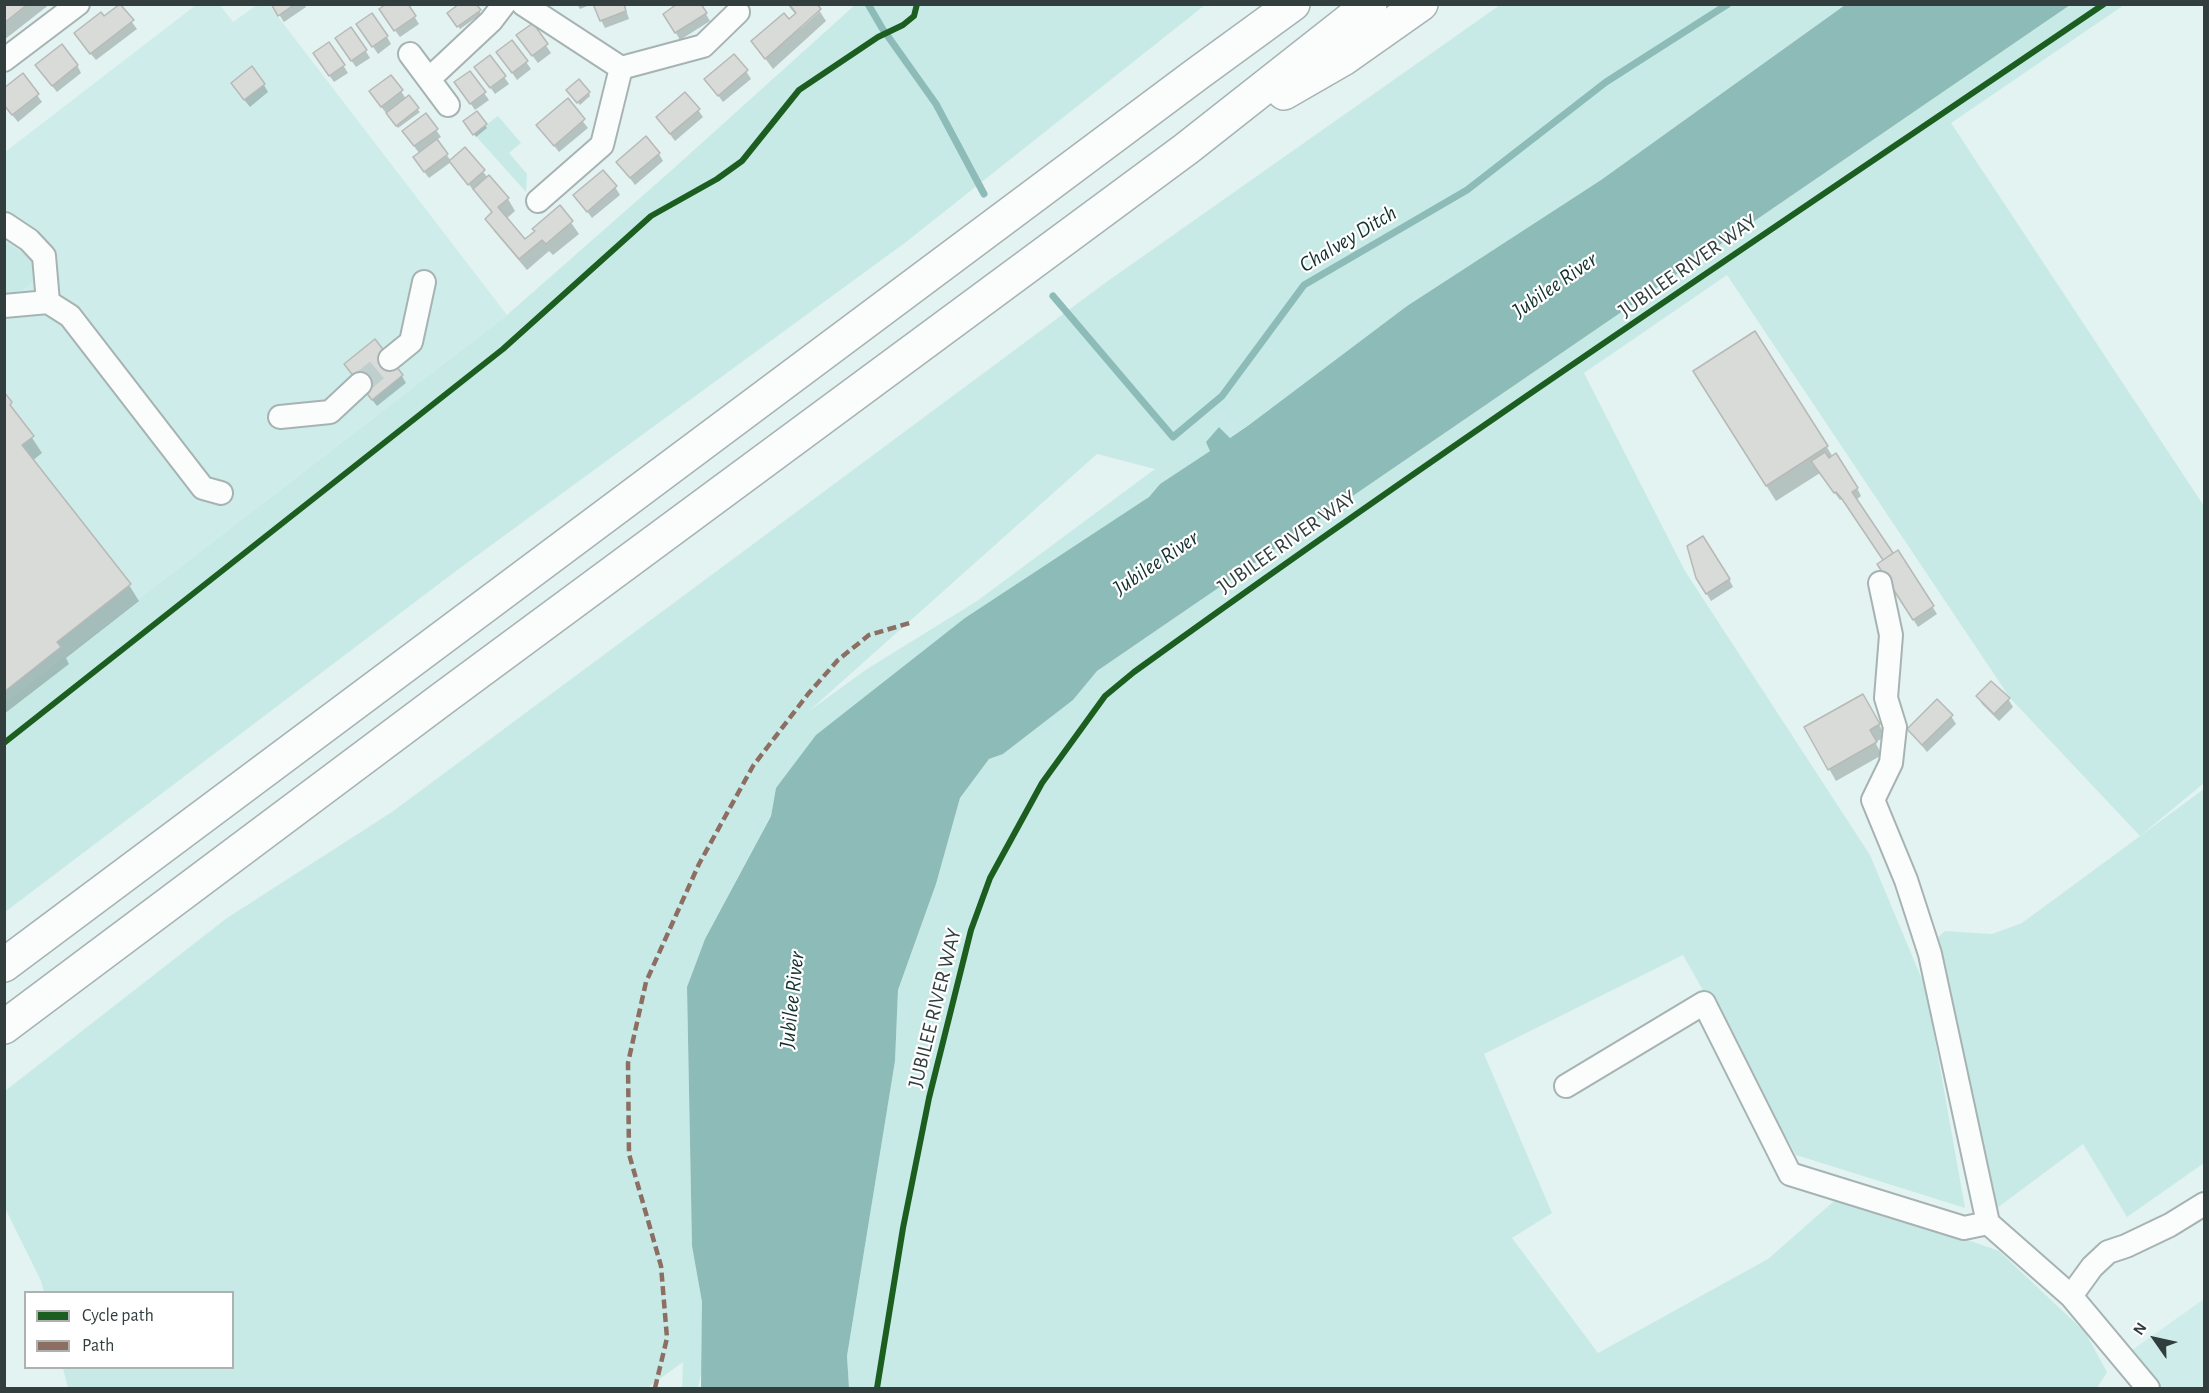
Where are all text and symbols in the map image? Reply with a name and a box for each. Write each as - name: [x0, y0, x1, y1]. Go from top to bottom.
- water label: Chalvey Ditch: [1295, 200, 1401, 278]
- street label: JUBILEE RIVER WAY: [1614, 209, 1762, 323]
- water label: Jubilee River: [1508, 246, 1602, 324]
- street label: JUBILEE RIVER WAY: [1213, 485, 1361, 599]
- water label: Jubilee River: [1108, 525, 1204, 601]
- street label: JUBILEE RIVER WAY: [903, 926, 967, 1090]
- water label: Jubilee River: [774, 950, 810, 1050]
- legend: [24, 1291, 234, 1369]
- text: Cycle path: [82, 1307, 154, 1325]
- north arrow: [2125, 1309, 2185, 1369]
- text: N: [2130, 1320, 2150, 1338]
- text: Path: [82, 1337, 114, 1355]

